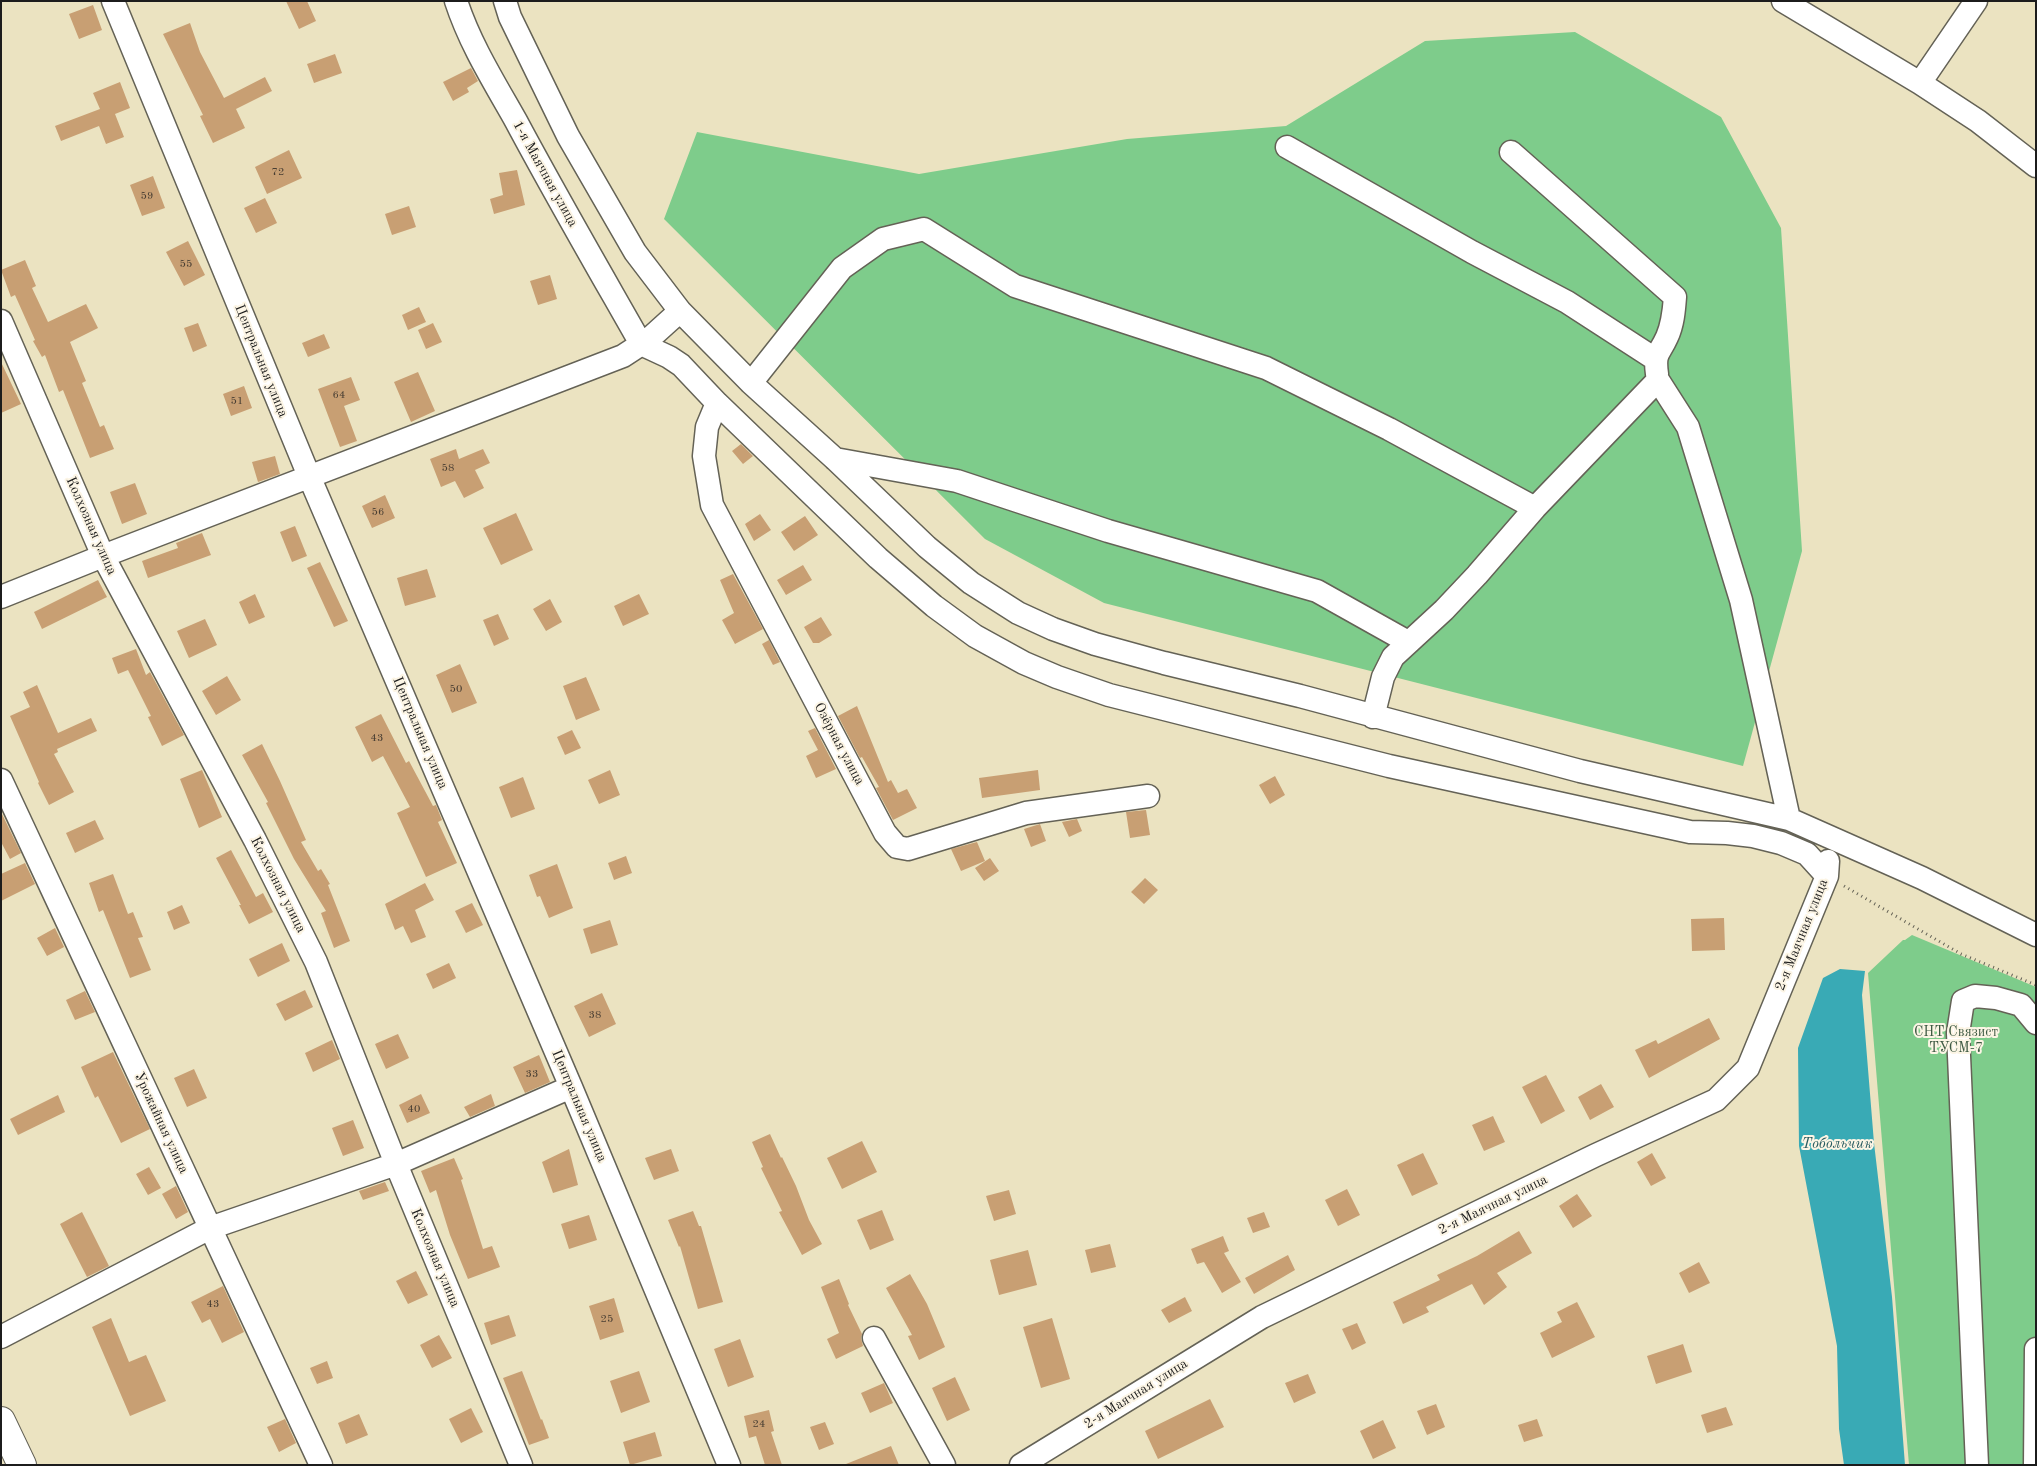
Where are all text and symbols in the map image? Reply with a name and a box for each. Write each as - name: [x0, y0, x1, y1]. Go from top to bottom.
- street label: 1-я Маячная улица: [509, 118, 581, 230]
- house number: 72: [272, 165, 284, 179]
- house number: 59: [141, 189, 153, 203]
- house number: 55: [180, 257, 192, 271]
- street label: Центральная улица: [231, 302, 291, 420]
- house number: 64: [333, 388, 345, 402]
- house number: 51: [231, 394, 243, 408]
- house number: 58: [442, 461, 454, 475]
- street label: Колхозная улица: [62, 474, 120, 578]
- house number: 56: [372, 505, 384, 519]
- street label: Центральная улица: [389, 674, 451, 792]
- house number: 50: [450, 682, 462, 696]
- street label: Озёрная улица: [810, 700, 868, 788]
- house number: 43: [371, 731, 383, 745]
- street label: Колхозная улица: [247, 834, 309, 936]
- street label: 2-я Маячная улица: [1772, 877, 1832, 993]
- house number: 38: [589, 1008, 601, 1022]
- park label: СНТ Связист ТУСМ-7: [1914, 1024, 1998, 1056]
- street label: Центральная улица: [548, 1047, 610, 1165]
- house number: 33: [526, 1067, 538, 1081]
- street label: Урожайная улица: [130, 1070, 192, 1176]
- house number: 40: [408, 1102, 420, 1116]
- water label: Тобольчик: [1802, 1135, 1872, 1153]
- street label: 2-я Маячная улица: [1436, 1171, 1550, 1239]
- street label: Колхозная улица: [407, 1206, 463, 1310]
- house number: 43: [207, 1297, 219, 1311]
- house number: 25: [601, 1312, 613, 1326]
- street label: 2-я Маячная улица: [1081, 1355, 1191, 1433]
- house number: 24: [753, 1417, 765, 1431]

